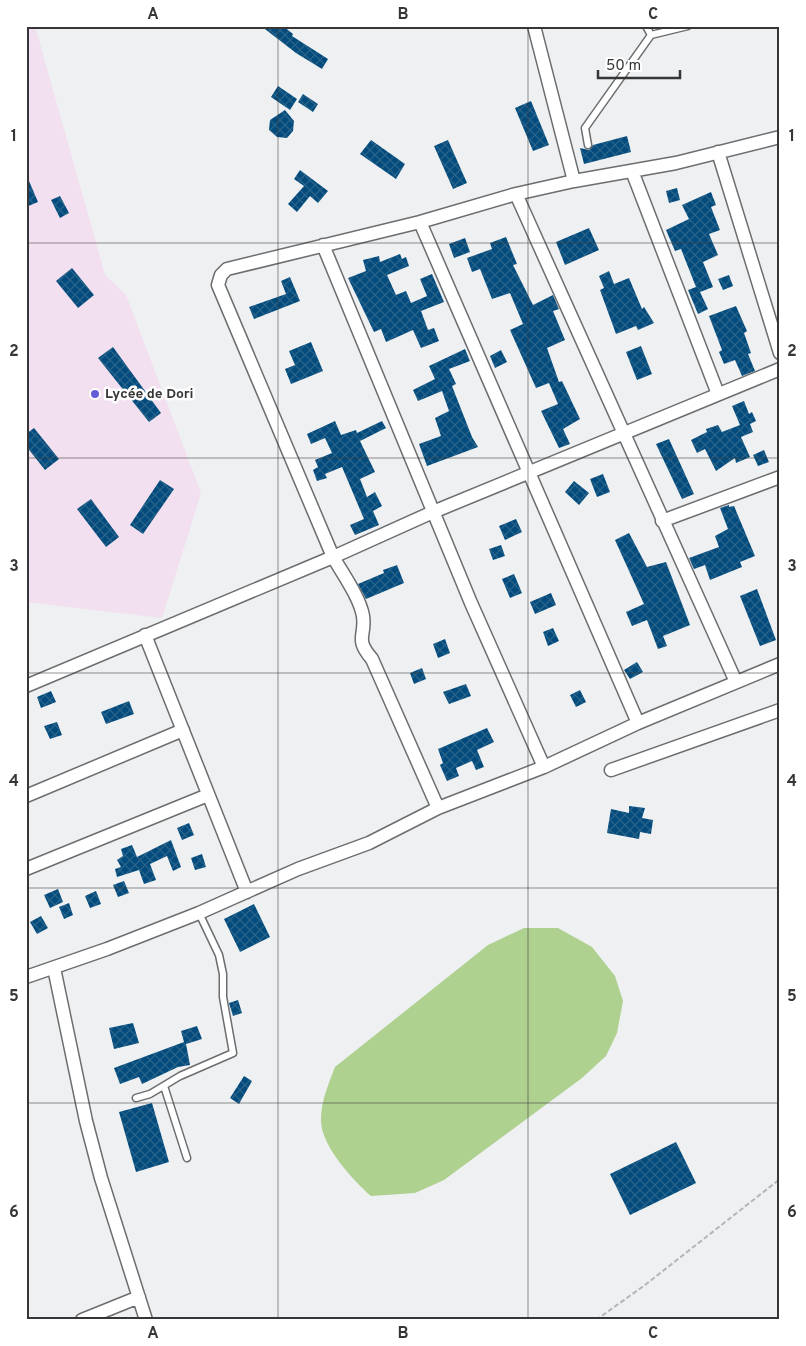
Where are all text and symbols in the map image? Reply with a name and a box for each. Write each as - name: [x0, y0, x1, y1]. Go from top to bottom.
- text: A: [147, 5, 159, 25]
- text: B: [397, 5, 409, 25]
- text: C: [648, 5, 658, 25]
- scale bar: [598, 48, 681, 80]
- text: 50 m: [606, 57, 641, 76]
- text: 1: [11, 127, 17, 147]
- text: 1: [789, 127, 795, 147]
- text: 2: [9, 342, 19, 362]
- text: 2: [787, 342, 797, 362]
- place label: Lycée de Dori: [105, 386, 193, 403]
- marker: Lycée de Dori: [89, 388, 101, 400]
- text: 3: [9, 557, 19, 577]
- text: 3: [787, 557, 797, 577]
- text: 4: [9, 772, 19, 792]
- text: 4: [787, 772, 797, 792]
- text: 5: [9, 987, 19, 1007]
- text: 5: [787, 987, 797, 1007]
- text: 6: [9, 1203, 19, 1223]
- text: 6: [787, 1203, 797, 1223]
- text: A: [147, 1324, 159, 1344]
- text: B: [397, 1324, 409, 1344]
- text: C: [648, 1324, 658, 1344]

